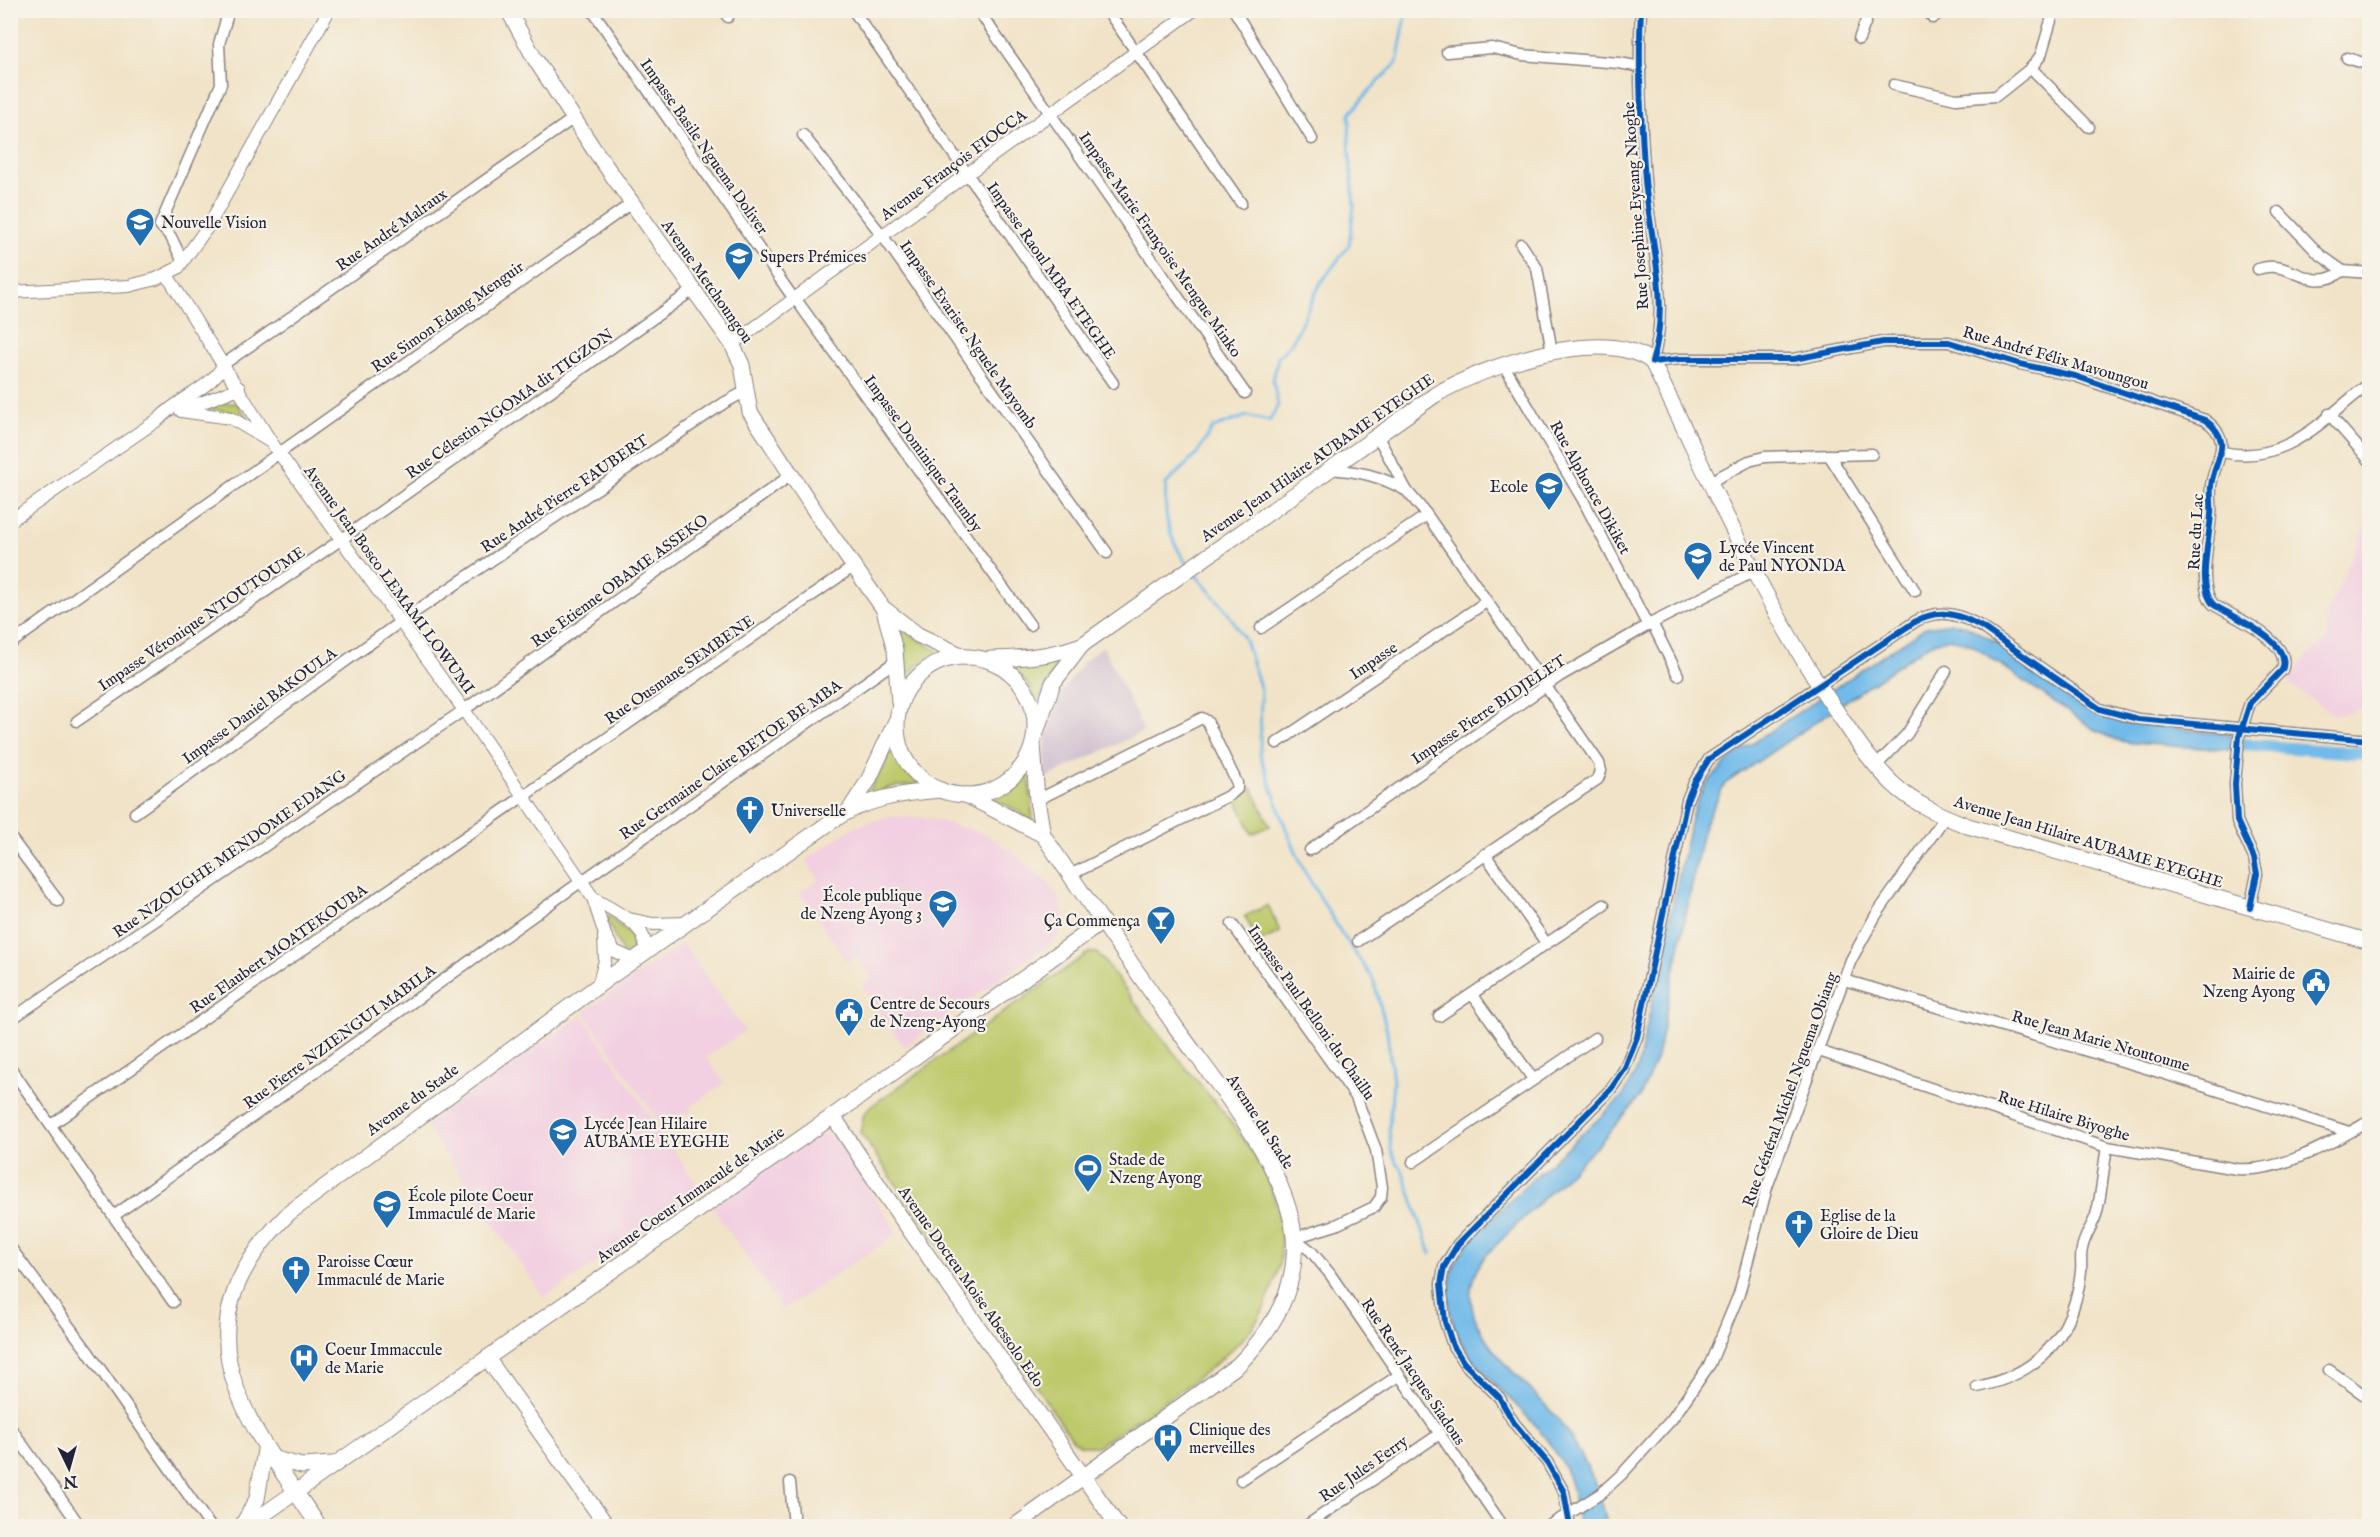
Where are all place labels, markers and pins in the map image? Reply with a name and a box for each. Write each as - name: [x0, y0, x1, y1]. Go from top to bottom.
- school or university icon: Nouvelle Vision: [124, 206, 156, 248]
- place label: Nouvelle Vision: [161, 214, 267, 234]
- school or university icon: Supers Prémices: [723, 240, 755, 282]
- place label: Supers Prémices: [760, 248, 867, 268]
- school or university icon: Ecole: [1533, 470, 1565, 512]
- place label: Ecole: [1490, 478, 1528, 498]
- place label: Lycée Vincent de Paul NYONDA: [1719, 539, 1847, 577]
- school or university icon: Lycée Vincent de Paul NYONDA: [1682, 540, 1714, 582]
- church icon: Universelle: [734, 794, 766, 836]
- place label: Universelle: [771, 802, 846, 822]
- place label: École publique de Nzeng Ayong 3: [801, 885, 922, 925]
- school or university icon: École publique de Nzeng Ayong 3: [927, 888, 959, 930]
- bar icon: Ça Commença: [1145, 904, 1177, 946]
- place label: Ça Commença: [1044, 912, 1140, 932]
- place label: Mairie de Nzeng Ayong: [2202, 965, 2295, 1003]
- public building icon: Mairie de Nzeng Ayong: [2300, 966, 2332, 1008]
- place label: Centre de Secours de Nzeng-Ayong: [870, 995, 990, 1033]
- public building icon: Centre de Secours de Nzeng-Ayong: [833, 996, 865, 1038]
- place label: Lycée Jean Hilaire AUBAME EYEGHE: [583, 1115, 729, 1153]
- school or university icon: Lycée Jean Hilaire AUBAME EYEGHE: [547, 1116, 579, 1158]
- place label: Stade de Nzeng Ayong: [1109, 1151, 1202, 1189]
- sports icon: Stade de Nzeng Ayong: [1072, 1152, 1104, 1194]
- place label: École pilote Coeur Immaculé de Marie: [408, 1185, 536, 1225]
- school or university icon: École pilote Coeur Immaculé de Marie: [371, 1188, 403, 1230]
- place label: Eglise de la Gloire de Dieu: [1820, 1207, 1919, 1245]
- church icon: Eglise de la Gloire de Dieu: [1783, 1208, 1815, 1250]
- place label: Paroisse Cœur Immaculé de Marie: [317, 1253, 445, 1291]
- church icon: Paroisse Cœur Immaculé de Marie: [280, 1254, 312, 1296]
- place label: Coeur Immaccule de Marie: [325, 1341, 442, 1379]
- hospital icon: Coeur Immaccule de Marie: [288, 1342, 320, 1384]
- place label: Clinique des merveilles: [1189, 1421, 1271, 1459]
- hospital icon: Clinique des merveilles: [1152, 1422, 1184, 1464]

